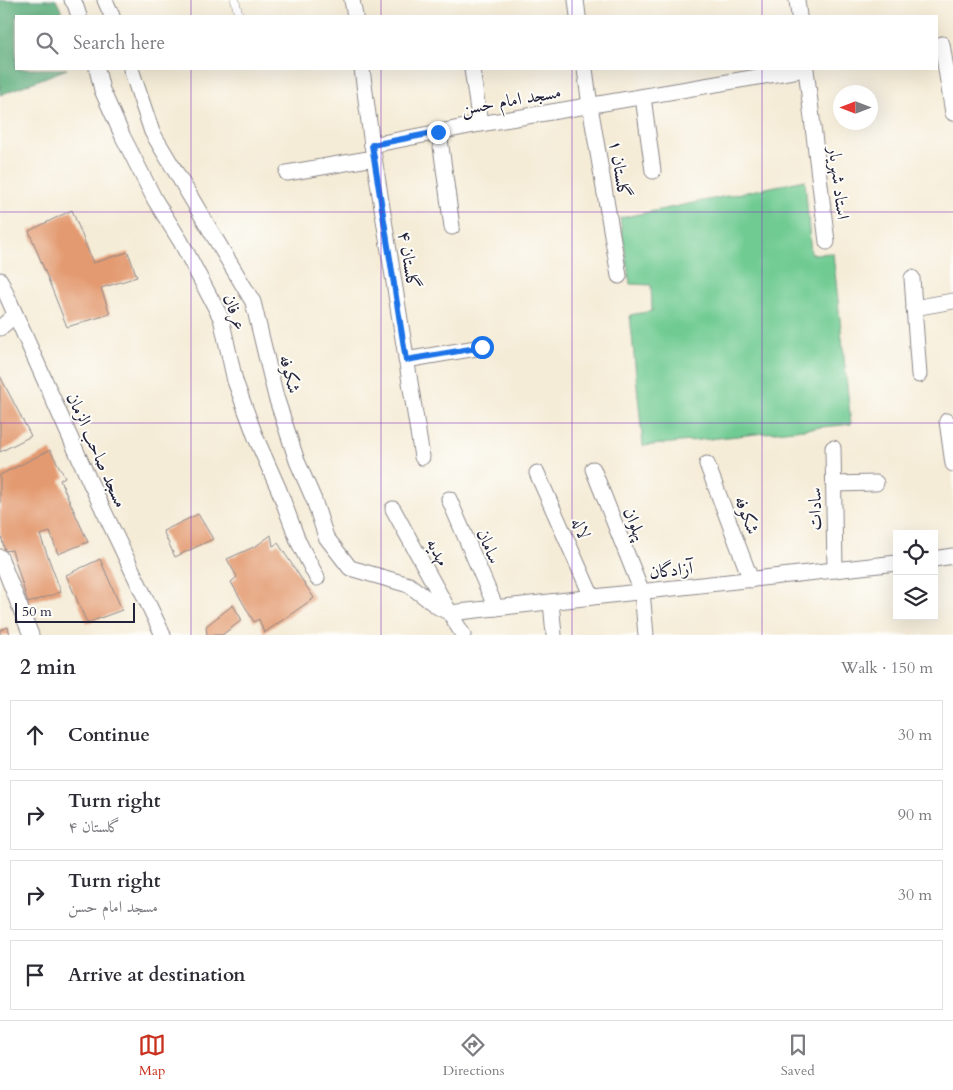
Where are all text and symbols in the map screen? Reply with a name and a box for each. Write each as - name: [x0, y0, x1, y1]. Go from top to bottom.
- search box: [15, 15, 938, 70]
- icon: search: [33, 29, 61, 57]
- text: Search here: [73, 30, 165, 56]
- street label: مسجد امام حسن: [459, 79, 564, 125]
- north arrow: [833, 85, 878, 130]
- route end: [427, 121, 450, 144]
- street label: گلستان ۱: [603, 138, 636, 200]
- street label: استاد شهریار: [821, 143, 855, 221]
- street label: گلستان ۴: [392, 229, 425, 291]
- street label: عرفان: [216, 291, 253, 334]
- route start: [471, 336, 494, 359]
- street label: شکوفه: [272, 352, 307, 396]
- street label: مسجد صاحب الزمان: [60, 389, 133, 512]
- street label: سادات: [803, 487, 828, 531]
- street label: شکوفه: [728, 492, 765, 538]
- street label: پهلوان: [617, 504, 653, 545]
- street label: لاله: [565, 513, 596, 543]
- street label: سامان: [470, 525, 507, 568]
- map controls: [893, 530, 938, 620]
- button: locate: [893, 530, 938, 575]
- street label: مهدیه: [420, 534, 455, 571]
- street label: آزادگان: [648, 556, 696, 585]
- button: layers: [893, 575, 938, 620]
- scale bar: [15, 600, 135, 623]
- text: 50 m: [22, 602, 52, 621]
- text: 2 min: [20, 653, 76, 682]
- text: Walk · 150 m: [841, 657, 933, 679]
- icon: ahead: [21, 721, 49, 749]
- text: Continue: [68, 722, 150, 748]
- text: 30 m: [898, 724, 932, 746]
- text: Turn right: [68, 788, 160, 814]
- icon: right: [21, 801, 49, 829]
- text: 90 m: [898, 804, 932, 826]
- text: گلستان ۴: [68, 816, 120, 838]
- text: Turn right: [68, 868, 160, 894]
- icon: right: [21, 881, 49, 909]
- text: 30 m: [898, 884, 932, 906]
- text: مسجد امام حسن: [68, 896, 158, 918]
- icon: arrive: [21, 961, 49, 989]
- text: Arrive at destination: [68, 962, 245, 988]
- tab: Map: [138, 1031, 166, 1080]
- tab: Directions: [443, 1031, 504, 1080]
- tab: Saved: [781, 1031, 815, 1080]

